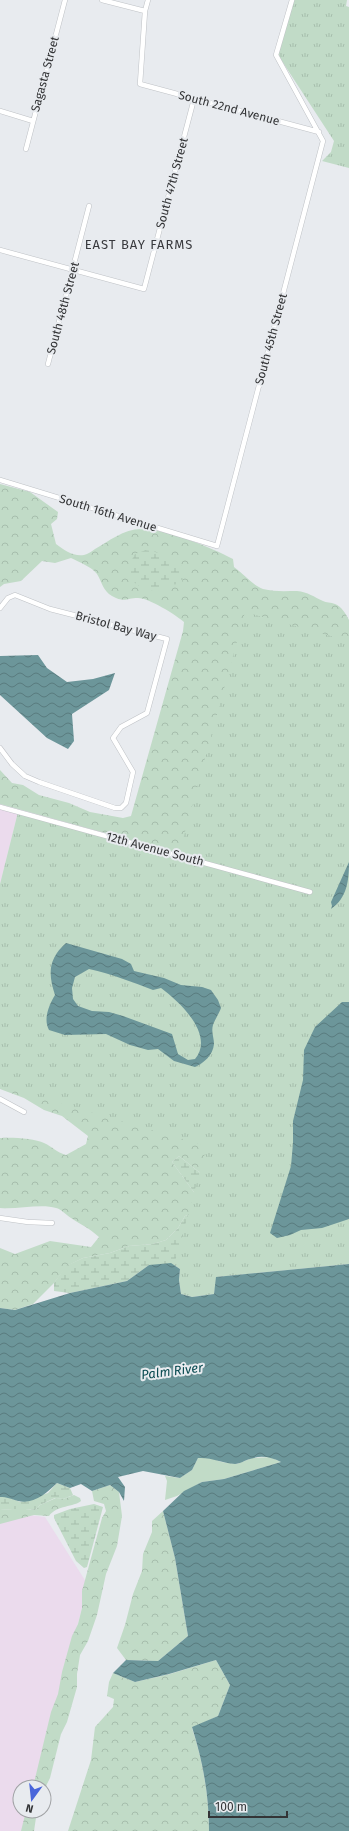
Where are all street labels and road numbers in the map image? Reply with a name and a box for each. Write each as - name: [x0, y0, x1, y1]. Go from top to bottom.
- street label: Sagasta Street: [28, 34, 62, 113]
- street label: South 22nd Avenue: [177, 88, 281, 128]
- street label: South 47th Street: [153, 135, 191, 230]
- street label: South 48th Street: [44, 260, 82, 356]
- street label: South 45th Street: [252, 291, 290, 386]
- street label: South 16th Avenue: [58, 492, 158, 534]
- street label: Bristol Bay Way: [74, 608, 158, 644]
- street label: 12th Avenue South: [105, 829, 205, 869]

